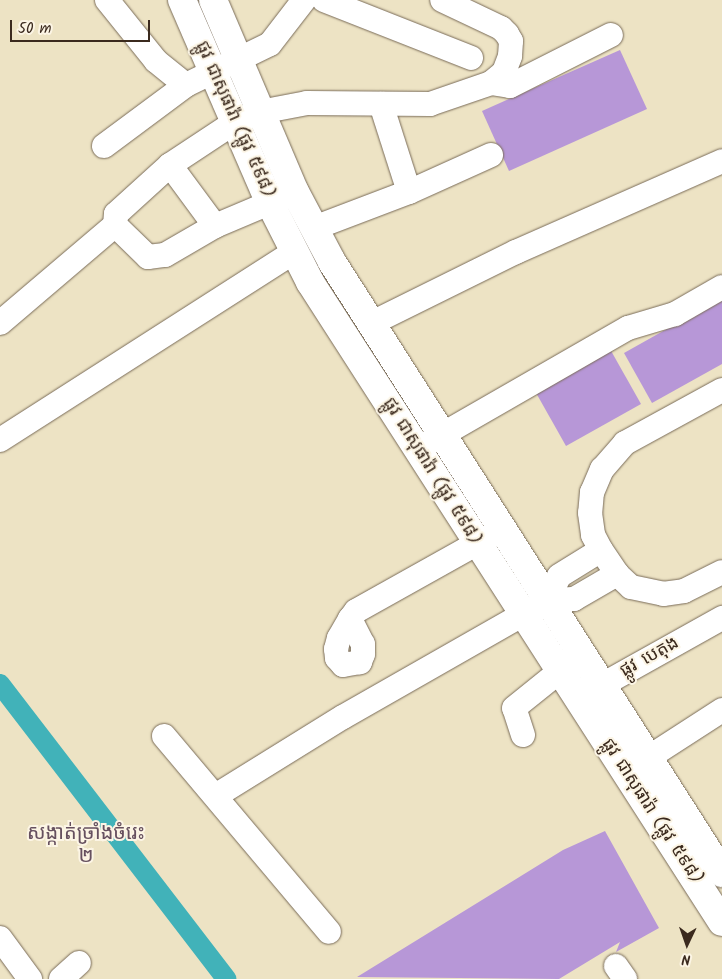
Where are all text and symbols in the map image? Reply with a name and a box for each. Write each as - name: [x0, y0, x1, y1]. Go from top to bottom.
- scale bar: [12, 10, 152, 42]
- text: 50 m: [18, 17, 52, 41]
- street label: ផ្លូវ ជាសុផារ៉ា (ផ្លូវ ៥៩៨): [190, 38, 278, 202]
- street label: ផ្លូវ ជាសុផារ៉ា (ផ្លូវ ៥៩៨): [377, 394, 485, 550]
- street label: ផ្លូវ បេតុង: [617, 633, 683, 683]
- street label: ផ្លូវ ជាសុផារ៉ា (ផ្លូវ ៥៩៨): [596, 735, 706, 889]
- district label: សង្កាត់ច្រាំងចំរេះ ២: [27, 822, 145, 869]
- north arrow: [662, 919, 712, 969]
- text: N: [681, 948, 691, 970]

